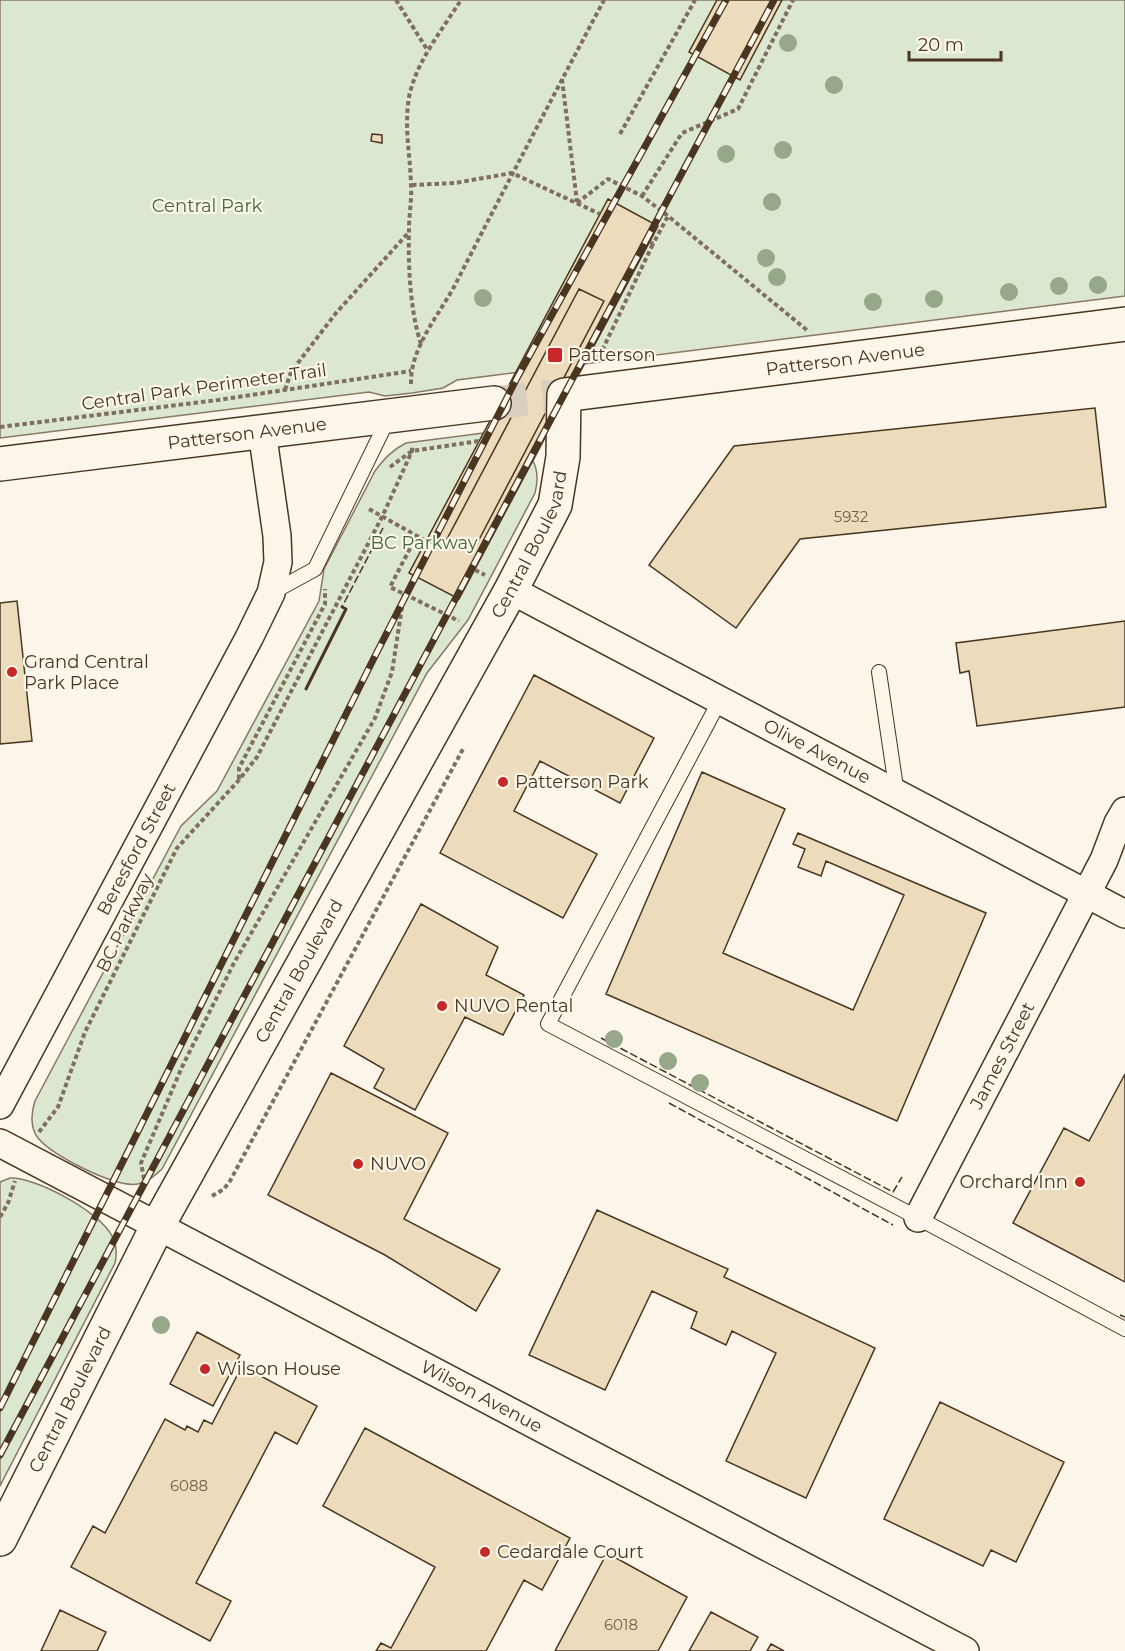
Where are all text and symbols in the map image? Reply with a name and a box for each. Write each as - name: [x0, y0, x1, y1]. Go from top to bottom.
- scale bar: [909, 24, 1000, 62]
- text: 20 m: [918, 34, 964, 56]
- park label: Central Park: [152, 195, 262, 217]
- street label: Patterson Avenue: [764, 338, 926, 380]
- place label: Patterson: [568, 344, 656, 366]
- marker: Patterson: [546, 346, 564, 364]
- street label: Central Park Perimeter Trail: [80, 359, 328, 415]
- street label: Patterson Avenue: [166, 413, 328, 454]
- street label: Central Boulevard: [487, 469, 572, 622]
- house number: 5932: [834, 507, 868, 526]
- park label: BC Parkway: [370, 532, 478, 554]
- place label: Grand Central Park Place: [24, 651, 149, 694]
- marker: Grand Central Park Place: [5, 665, 19, 679]
- street label: Olive Avenue: [760, 714, 874, 789]
- place label: Patterson Park: [515, 771, 649, 793]
- marker: Patterson Park: [496, 775, 510, 789]
- street label: Beresford Street: [92, 779, 181, 919]
- street label: BC Parkway: [92, 870, 158, 976]
- street label: Central Boulevard: [250, 895, 348, 1047]
- place label: NUVO Rental: [454, 995, 573, 1017]
- street label: James Street: [965, 998, 1039, 1114]
- marker: NUVO Rental: [435, 999, 449, 1013]
- place label: NUVO: [370, 1153, 426, 1175]
- marker: NUVO: [351, 1157, 365, 1171]
- place label: Orchard Inn: [959, 1171, 1068, 1193]
- marker: Orchard Inn: [1073, 1175, 1087, 1189]
- street label: Central Boulevard: [24, 1323, 116, 1477]
- street label: Wilson Avenue: [417, 1355, 546, 1437]
- place label: Wilson House: [217, 1358, 341, 1380]
- marker: Wilson House: [198, 1362, 212, 1376]
- house number: 6088: [170, 1476, 208, 1495]
- place label: Cedardale Court: [497, 1541, 644, 1563]
- marker: Cedardale Court: [478, 1545, 492, 1559]
- house number: 6018: [604, 1615, 638, 1634]

